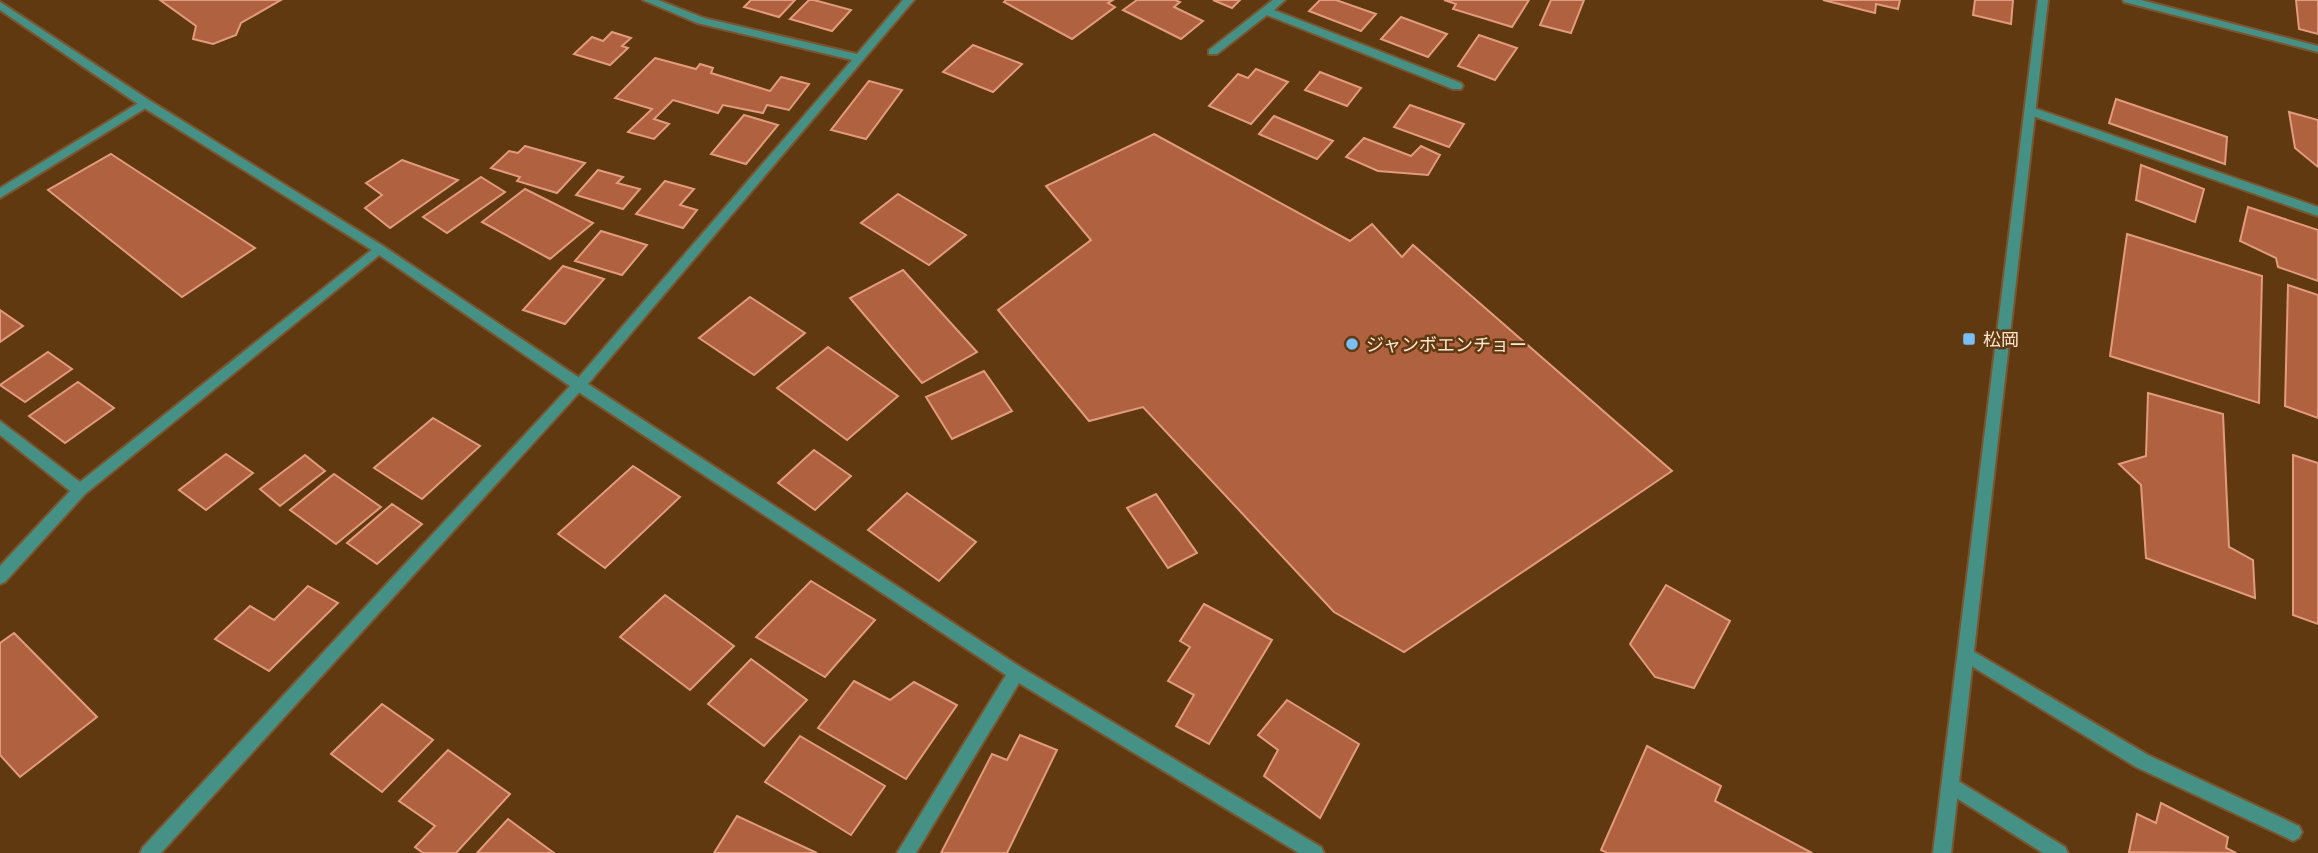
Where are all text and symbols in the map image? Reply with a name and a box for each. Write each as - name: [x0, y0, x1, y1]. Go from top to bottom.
- place label: 松岡: [1983, 329, 2019, 349]
- marker: 松岡: [1961, 331, 1977, 347]
- place label: ジャンボエンチョー: [1366, 334, 1527, 354]
- marker: ジャンボエンチョー: [1344, 336, 1360, 352]

